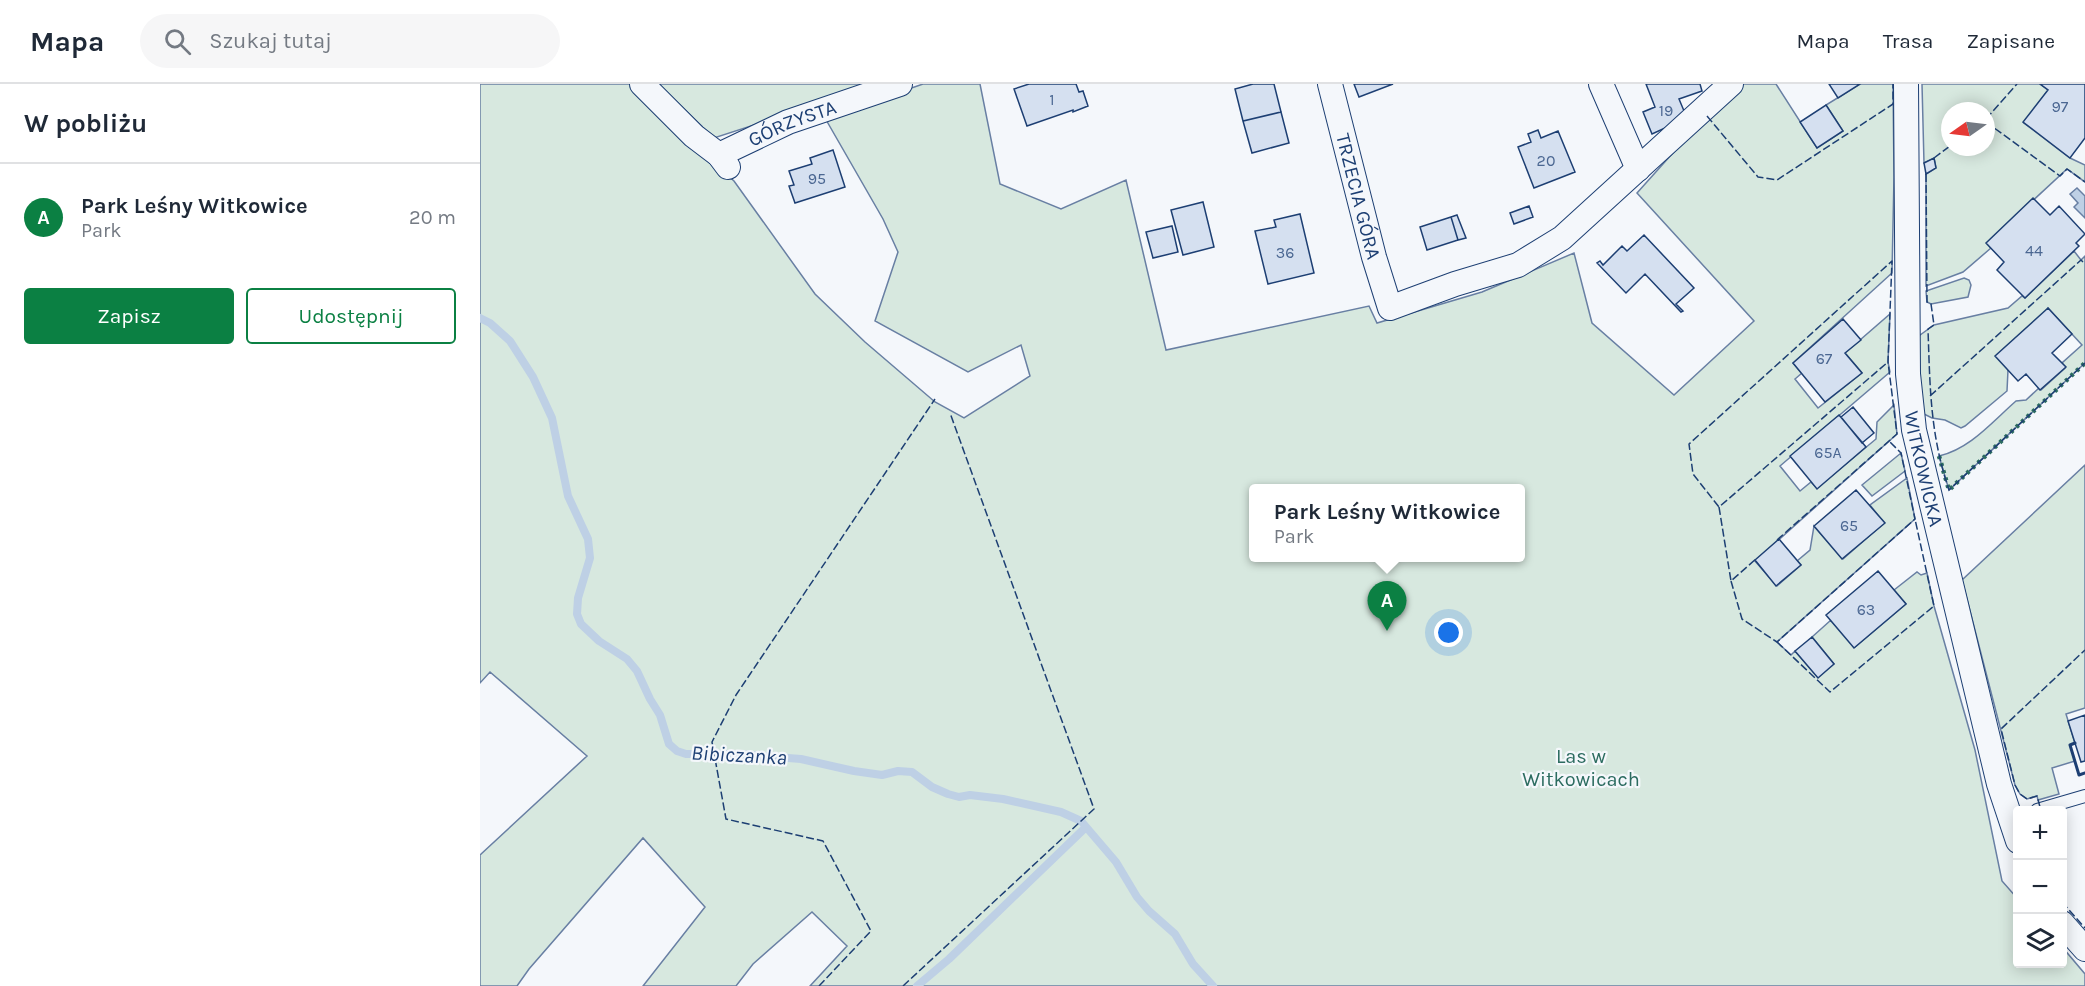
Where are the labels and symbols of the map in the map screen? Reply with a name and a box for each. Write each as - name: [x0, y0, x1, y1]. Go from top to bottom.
- house number: 1: [1049, 90, 1055, 109]
- street label: GÓRZYSTA: [744, 95, 839, 151]
- house number: 97: [2052, 97, 2069, 116]
- house number: 19: [1659, 101, 1673, 120]
- north arrow: [1941, 102, 1995, 156]
- street label: TRZECIA GÓRA: [1331, 131, 1385, 262]
- house number: 20: [1537, 151, 1555, 170]
- house number: 95: [808, 169, 826, 188]
- house number: 44: [2025, 241, 2043, 260]
- house number: 36: [1276, 243, 1294, 262]
- house number: 67: [1816, 349, 1833, 368]
- street label: WITKOWICKA: [1900, 410, 1948, 529]
- house number: 65A: [1814, 443, 1842, 462]
- house number: 65: [1840, 516, 1858, 535]
- pin: A: [1368, 582, 1406, 631]
- house number: 63: [1857, 600, 1875, 619]
- your location: [1434, 618, 1463, 647]
- water label: Bibiczanka: [690, 741, 788, 769]
- park label: Las w Witkowicach: [1522, 745, 1640, 791]

